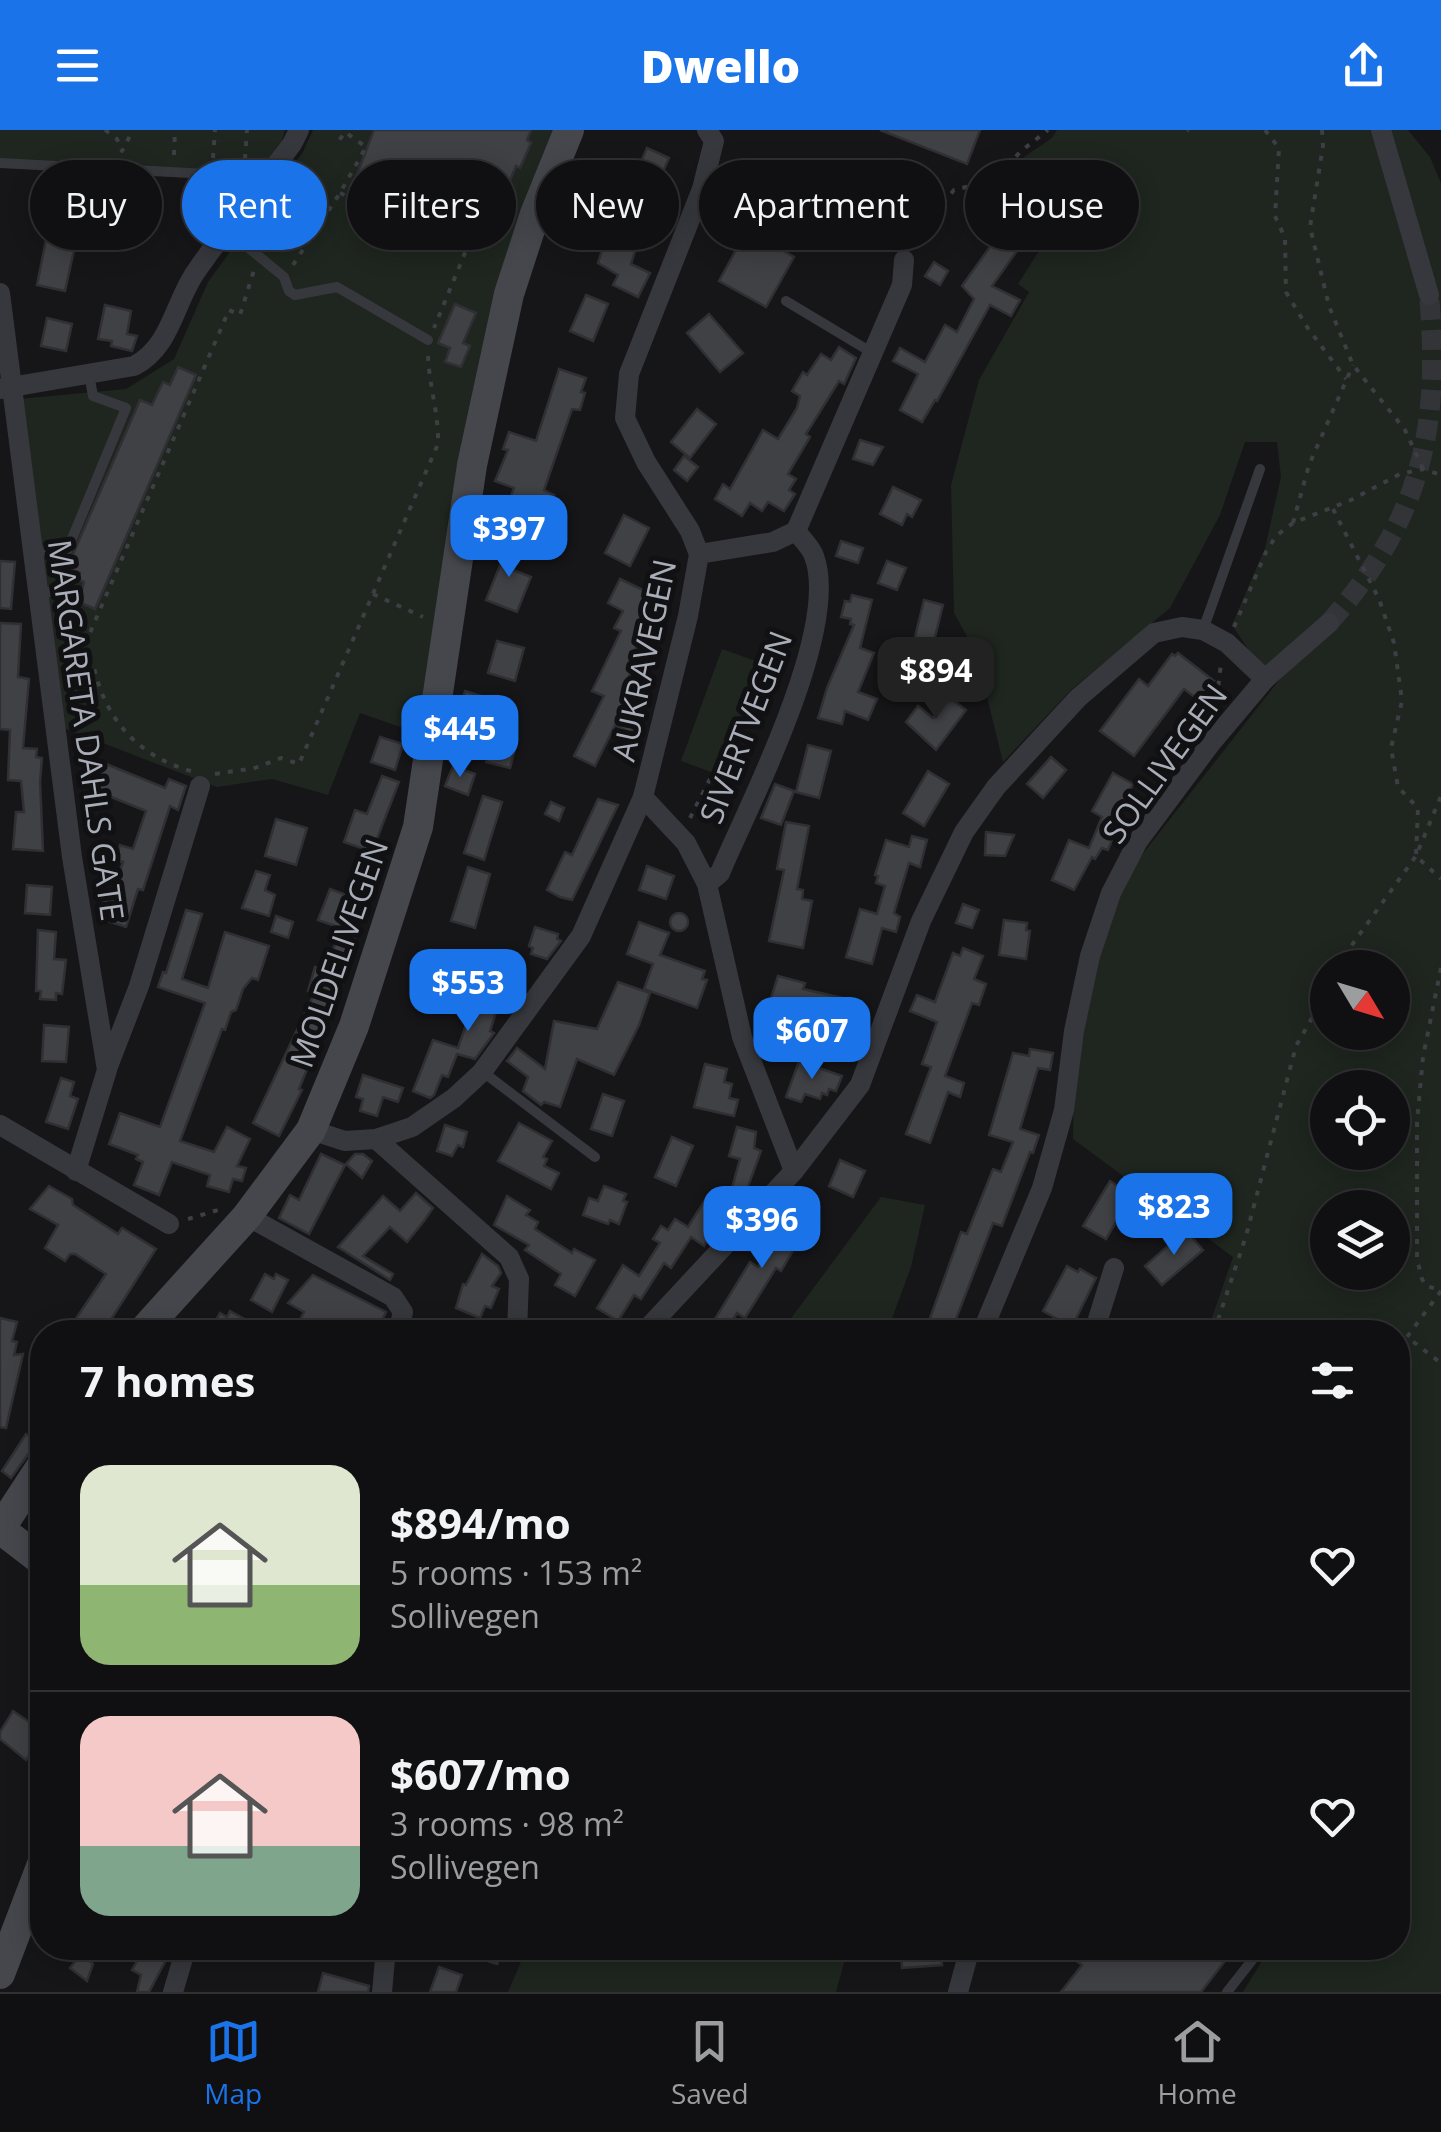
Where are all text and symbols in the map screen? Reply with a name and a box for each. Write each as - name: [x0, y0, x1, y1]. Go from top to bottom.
- text: Dwello: [641, 35, 800, 96]
- icon: menu: [50, 38, 105, 93]
- icon: share: [1336, 38, 1391, 93]
- chip: Buy: [30, 160, 162, 250]
- chip: Rent: [182, 160, 327, 250]
- chip: Filters: [347, 160, 516, 250]
- chip: New: [536, 160, 679, 250]
- chip: Apartment: [699, 160, 945, 250]
- chip: House: [965, 160, 1139, 250]
- pin: $397: [450, 495, 568, 580]
- text: $397: [472, 506, 546, 549]
- street label: MARGARETA DAHLS GATE: [39, 537, 135, 923]
- street label: AUKRAVEGEN: [601, 555, 685, 765]
- street label: SIVERTVEGEN: [689, 625, 801, 829]
- pin: $894: [877, 637, 995, 722]
- text: $894: [899, 648, 973, 691]
- street label: SOLLIVEGEN: [1092, 675, 1236, 851]
- pin: $445: [401, 695, 519, 780]
- text: $445: [423, 706, 497, 749]
- street label: MOLDELIVEGEN: [279, 833, 397, 1073]
- pin: $553: [409, 949, 527, 1034]
- north arrow: [1310, 950, 1410, 1050]
- map controls: [1310, 950, 1410, 1290]
- text: $553: [431, 960, 505, 1003]
- pin: $607: [753, 997, 871, 1082]
- text: $607: [775, 1008, 849, 1051]
- button: locate: [1310, 1070, 1410, 1170]
- pin: $823: [1115, 1173, 1233, 1258]
- text: $823: [1137, 1184, 1211, 1227]
- pin: $396: [703, 1186, 821, 1271]
- button: layers: [1310, 1190, 1410, 1290]
- text: $396: [725, 1197, 799, 1240]
- text: 7 homes: [80, 1352, 255, 1409]
- icon: filters: [1305, 1353, 1360, 1408]
- text: $894/mo: [390, 1494, 571, 1551]
- icon: home: [160, 1505, 280, 1625]
- icon: heart: [1305, 1538, 1360, 1593]
- text: 5 rooms · 153 m²: [390, 1551, 642, 1594]
- text: Sollivegen: [390, 1594, 540, 1637]
- text: $607/mo: [390, 1745, 571, 1802]
- icon: home: [160, 1756, 280, 1876]
- icon: heart: [1305, 1789, 1360, 1844]
- text: 3 rooms · 98 m²: [390, 1802, 624, 1845]
- text: Sollivegen: [390, 1845, 540, 1888]
- tab: Map: [204, 2014, 262, 2112]
- tab: Saved: [671, 2014, 749, 2112]
- tab: Home: [1157, 2014, 1237, 2112]

